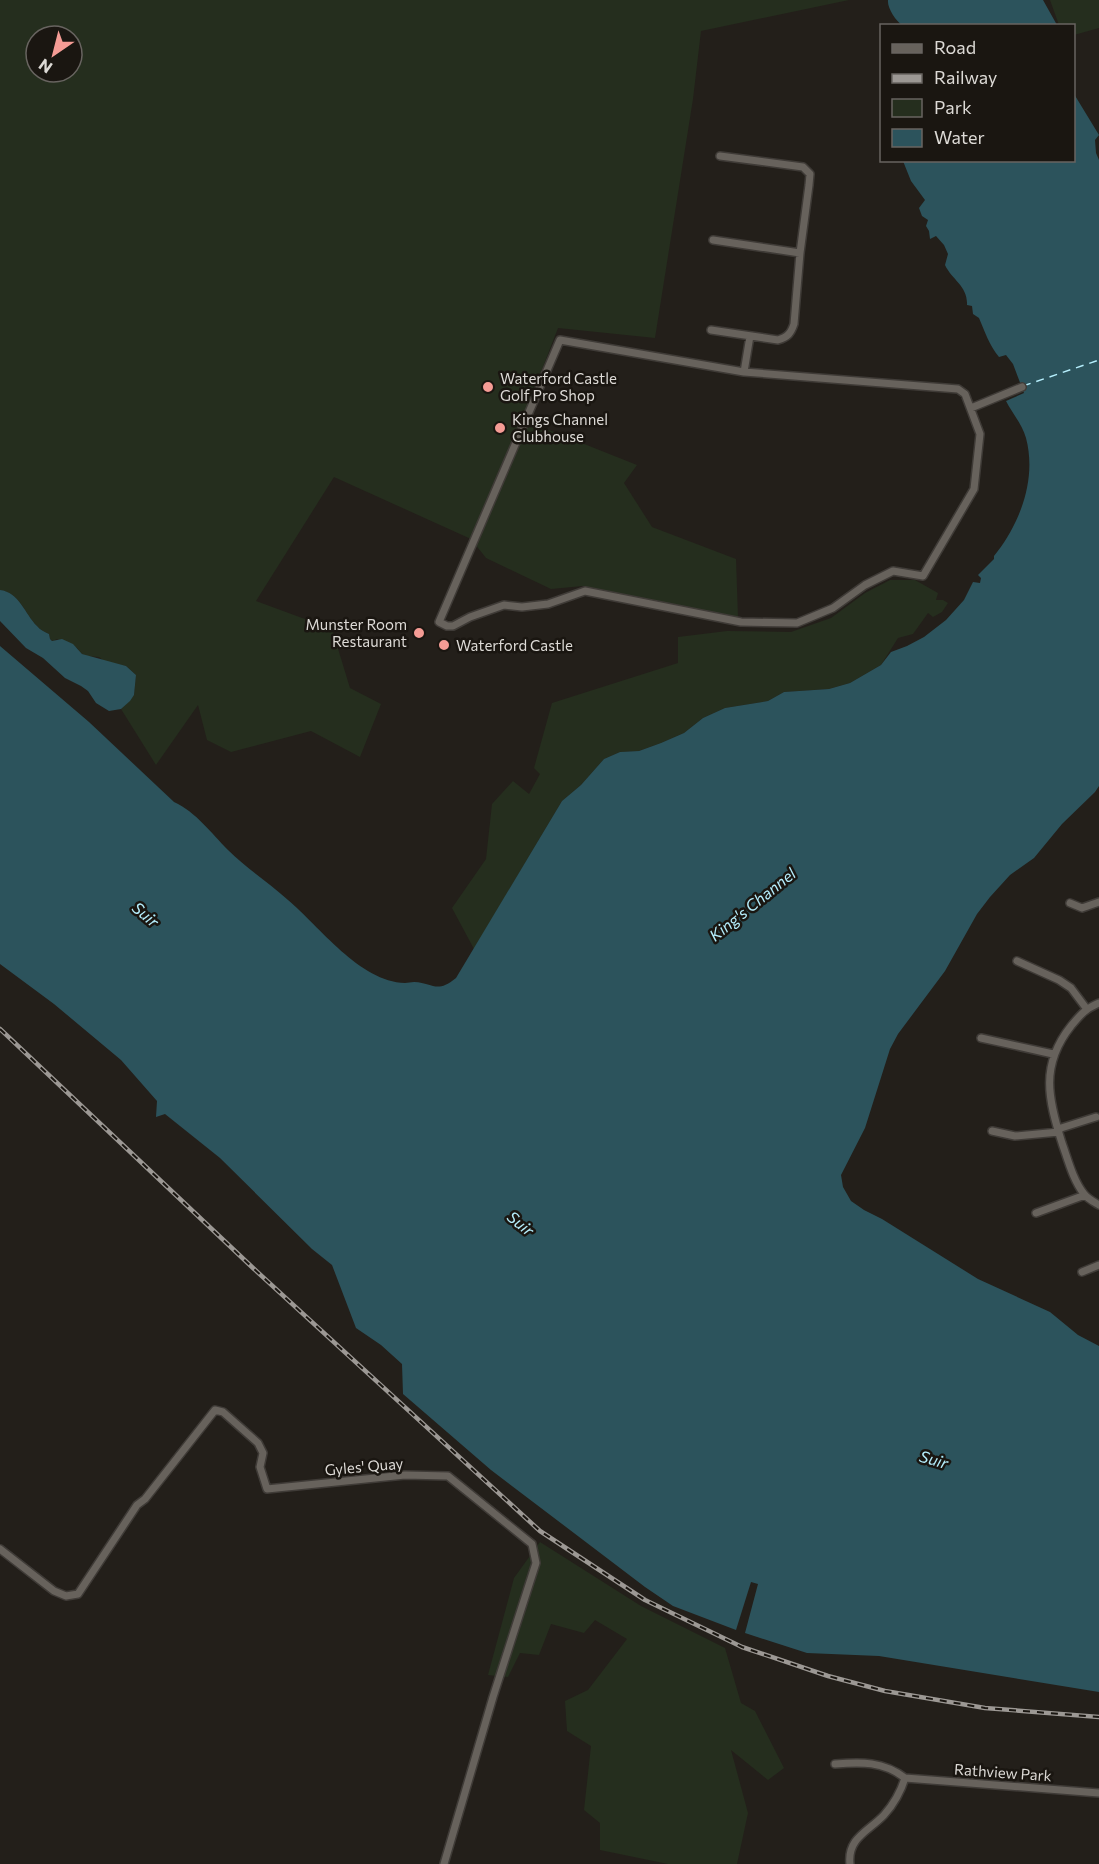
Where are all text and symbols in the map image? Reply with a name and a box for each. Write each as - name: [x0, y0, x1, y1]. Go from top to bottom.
- north arrow: [24, 24, 84, 84]
- legend: [880, 24, 1075, 162]
- text: Road: [934, 36, 976, 58]
- text: N: [35, 55, 55, 78]
- text: Railway: [934, 66, 997, 88]
- text: Park: [934, 96, 972, 118]
- text: Water: [934, 126, 985, 148]
- place label: Waterford Castle Golf Pro Shop: [500, 369, 617, 404]
- marker: Waterford Castle Golf Pro Shop: [481, 380, 495, 394]
- place label: Kings Channel Clubhouse: [512, 410, 608, 445]
- marker: Kings Channel Clubhouse: [493, 421, 507, 435]
- place label: Munster Room Restaurant: [306, 615, 407, 650]
- marker: Munster Room Restaurant: [412, 626, 426, 640]
- place label: Waterford Castle: [456, 636, 573, 654]
- marker: Waterford Castle: [437, 638, 451, 652]
- water label: King's Channel: [705, 863, 800, 945]
- water label: Suir: [129, 897, 164, 931]
- water label: Suir: [504, 1207, 539, 1240]
- water label: Suir: [918, 1446, 951, 1472]
- street label: Gyles' Quay: [324, 1454, 404, 1478]
- street label: Rathview Park: [954, 1760, 1052, 1784]

